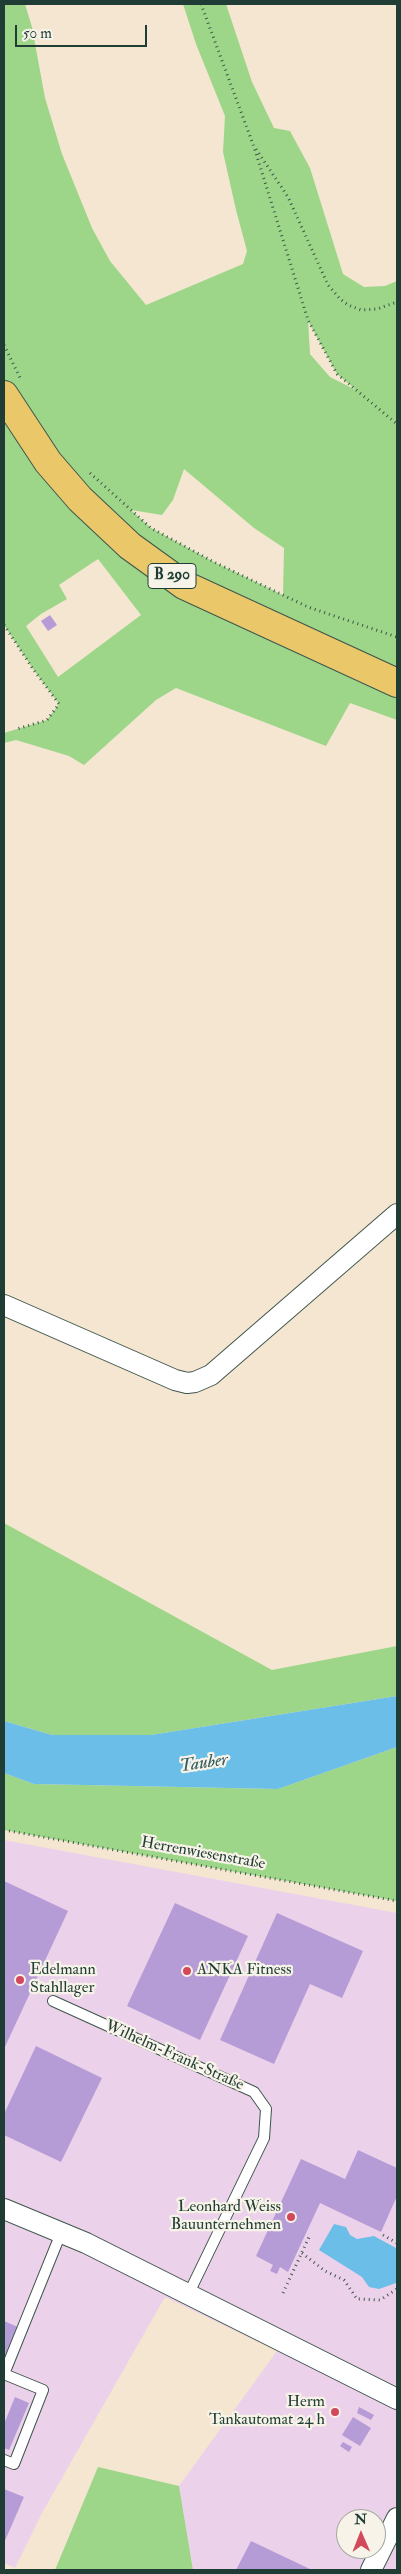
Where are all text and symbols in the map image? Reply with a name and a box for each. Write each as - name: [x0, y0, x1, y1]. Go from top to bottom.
- scale bar: [18, 15, 150, 47]
- text: 50 m: [23, 24, 52, 43]
- road number: B 290: [148, 564, 196, 588]
- water label: Tauber: [179, 1750, 229, 1778]
- street label: Herrenwiesenstraße: [139, 1834, 267, 1874]
- place label: Edelmann Stahllager: [30, 1961, 96, 1999]
- place label: ANKA Fitness: [197, 1961, 291, 1981]
- marker: ANKA Fitness: [181, 1965, 193, 1977]
- marker: Edelmann Stahllager: [14, 1974, 26, 1986]
- street label: Wilhelm-Frank-Straße: [102, 2017, 246, 2095]
- place label: Leonhard Weiss Bauunternehmen: [171, 2198, 281, 2236]
- marker: Leonhard Weiss Bauunternehmen: [285, 2211, 297, 2223]
- place label: Herm Tankautomat 24 h: [209, 2393, 325, 2431]
- marker: Herm Tankautomat 24 h: [329, 2406, 341, 2418]
- north arrow: [336, 2509, 386, 2559]
- text: N: [354, 2511, 367, 2528]

